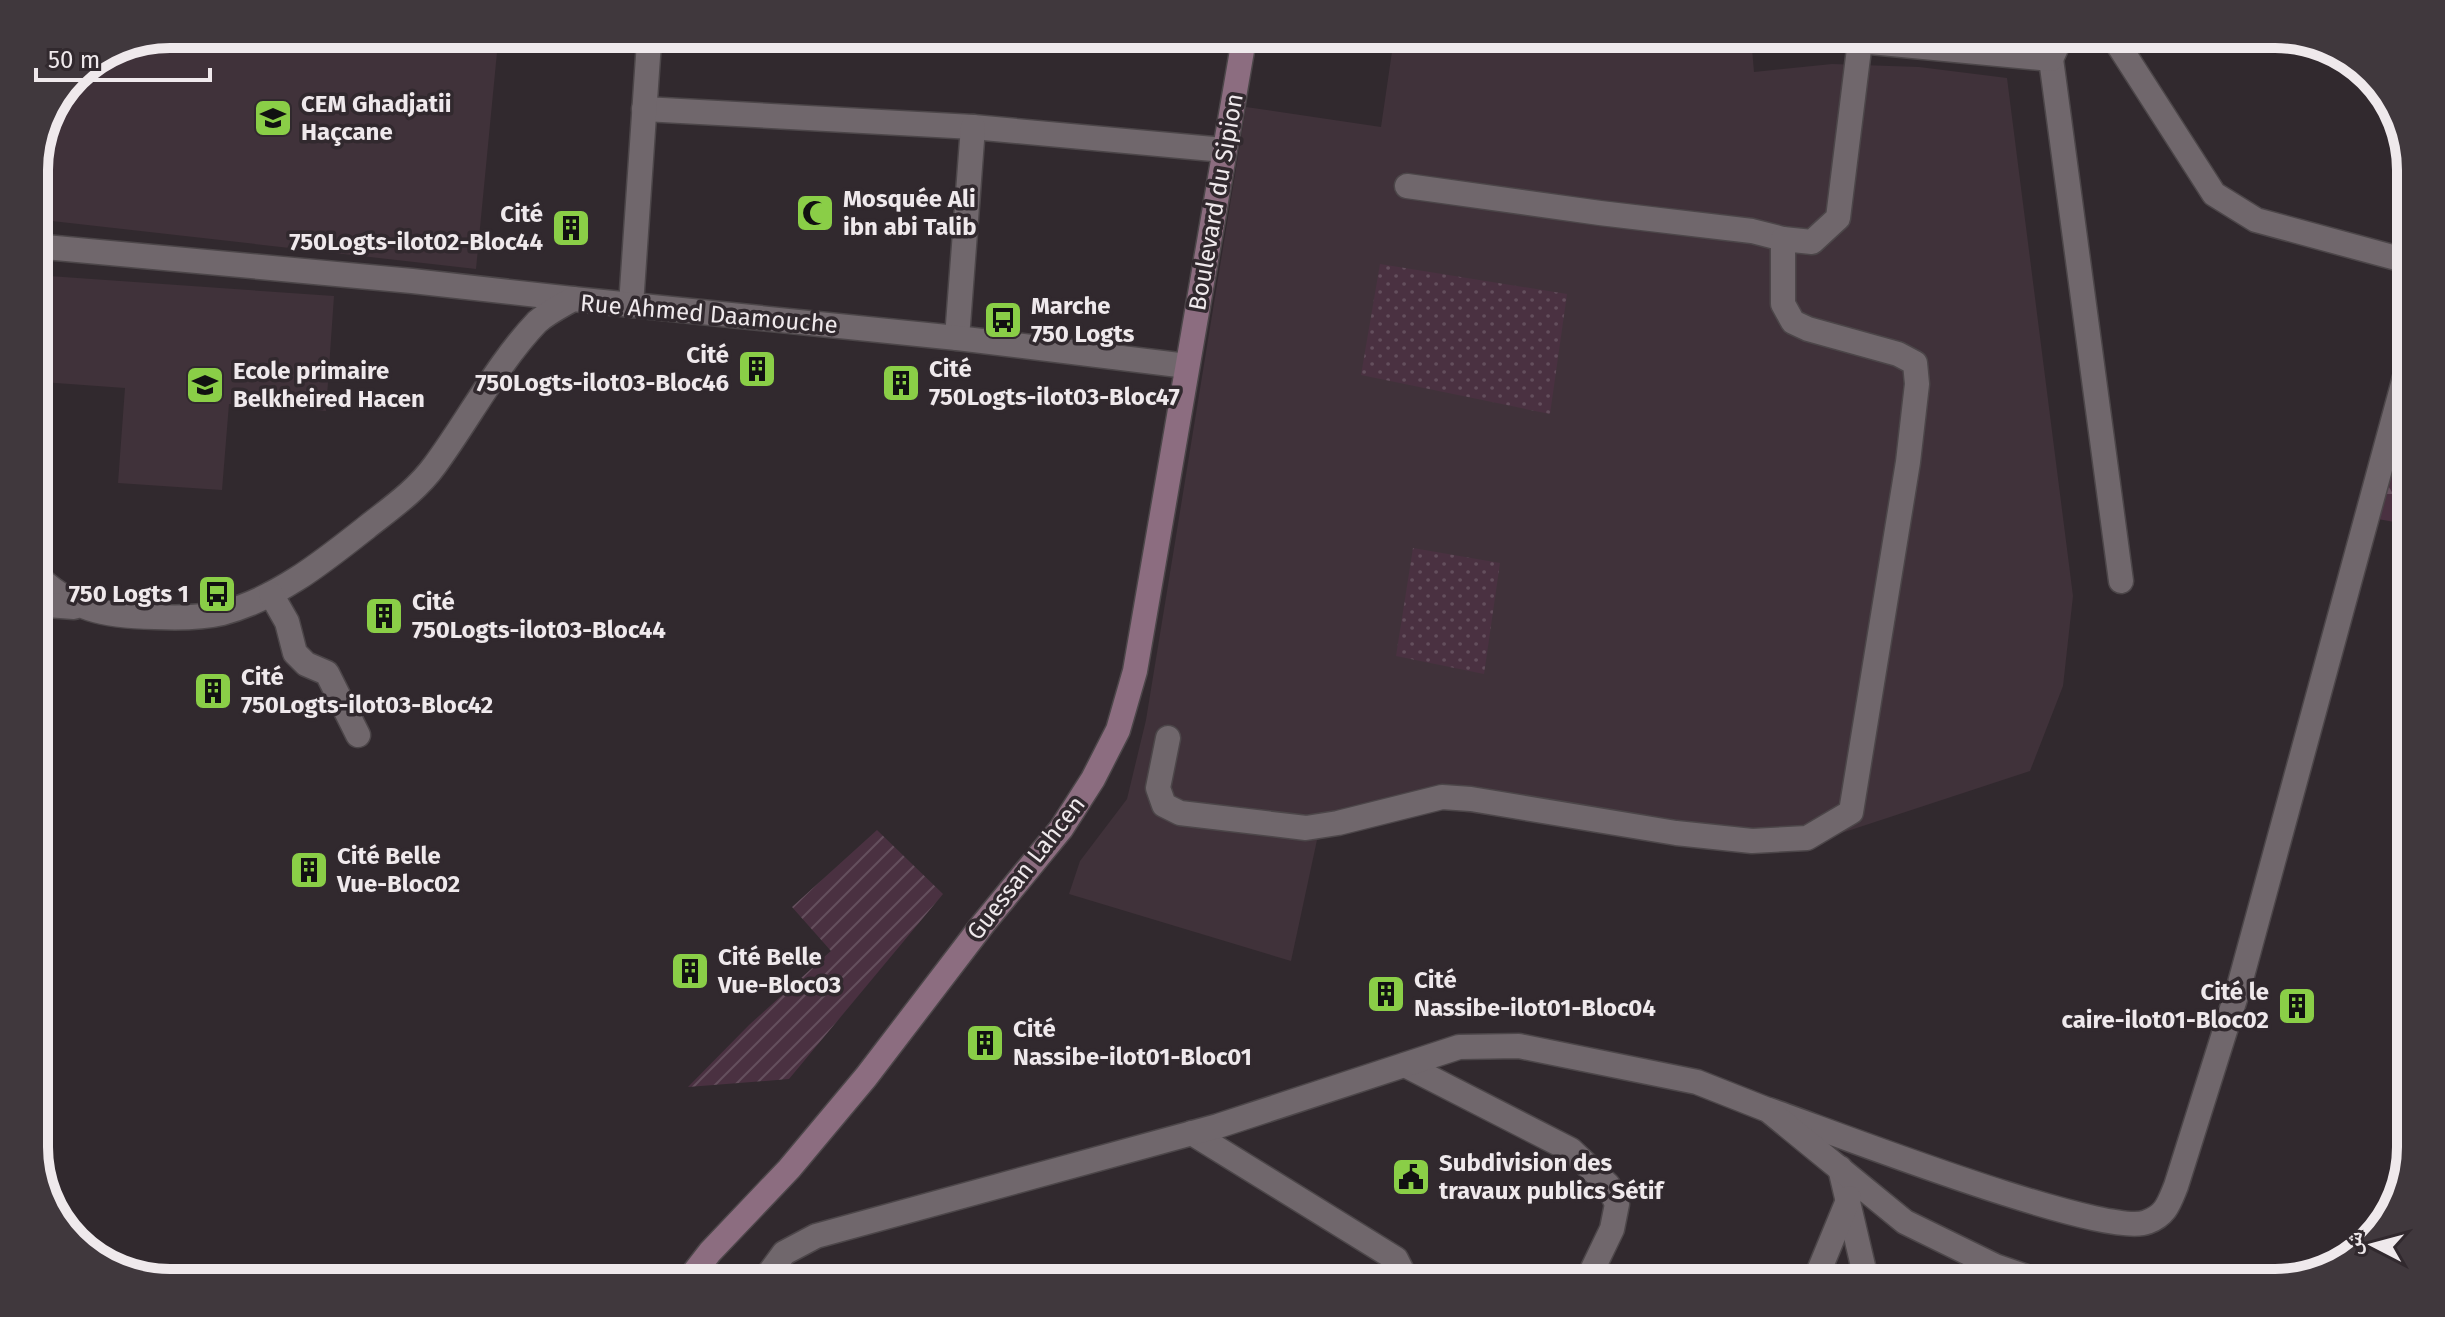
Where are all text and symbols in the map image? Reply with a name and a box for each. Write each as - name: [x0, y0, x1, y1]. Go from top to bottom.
- scale bar: [36, 32, 210, 82]
- text: 50 m: [48, 46, 100, 74]
- place label: CEM Ghadjatii Haçcane: [301, 90, 452, 147]
- street label: Boulevard du Sipion: [1183, 91, 1249, 313]
- school or university icon: CEM Ghadjatii Haçcane: [252, 97, 294, 139]
- place label: Mosquée Ali ibn abi Talib: [843, 185, 976, 241]
- mosque icon: Mosquée Ali ibn abi Talib: [794, 192, 836, 234]
- place label: Cité 750Logts-ilot02-Bloc44: [289, 200, 543, 256]
- building icon: Cité 750Logts-ilot02-Bloc44: [550, 207, 592, 249]
- street label: Rue Ahmed Daamouche: [579, 289, 839, 339]
- place label: Marche 750 Logts: [1031, 292, 1135, 348]
- bus stop icon: Marche 750 Logts: [982, 299, 1024, 341]
- place label: Cité 750Logts-ilot03-Bloc46: [475, 341, 729, 397]
- building icon: Cité 750Logts-ilot03-Bloc46: [736, 348, 778, 390]
- place label: Cité 750Logts-ilot03-Bloc47: [929, 355, 1180, 411]
- place label: Ecole primaire Belkheired Hacen: [233, 357, 425, 413]
- building icon: Cité 750Logts-ilot03-Bloc47: [880, 362, 922, 404]
- school or university icon: Ecole primaire Belkheired Hacen: [184, 364, 226, 406]
- bus stop icon: 750 Logts 1: [196, 573, 238, 615]
- place label: 750 Logts 1: [69, 580, 189, 608]
- place label: Cité 750Logts-ilot03-Bloc44: [412, 588, 666, 644]
- building icon: Cité 750Logts-ilot03-Bloc44: [363, 595, 405, 637]
- place label: Cité 750Logts-ilot03-Bloc42: [241, 663, 493, 719]
- building icon: Cité 750Logts-ilot03-Bloc42: [192, 670, 234, 712]
- street label: Guessan Lahcen: [961, 791, 1091, 945]
- place label: Cité Belle Vue-Bloc02: [336, 842, 460, 898]
- building icon: Cité Belle Vue-Bloc02: [288, 849, 330, 891]
- place label: Cité Belle Vue-Bloc03: [717, 943, 841, 999]
- building icon: Cité Belle Vue-Bloc03: [669, 950, 711, 992]
- place label: Cité Nassibe-ilot01-Bloc04: [1414, 966, 1656, 1022]
- building icon: Cité Nassibe-ilot01-Bloc04: [1365, 973, 1407, 1015]
- place label: Cité le caire-ilot01-Bloc02: [2061, 978, 2269, 1034]
- building icon: Cité le caire-ilot01-Bloc02: [2276, 985, 2318, 1027]
- place label: Cité Nassibe-ilot01-Bloc01: [1013, 1015, 1252, 1071]
- building icon: Cité Nassibe-ilot01-Bloc01: [964, 1022, 1006, 1064]
- place label: Subdivision des travaux publics Sétif: [1439, 1149, 1666, 1205]
- public building icon: Subdivision des travaux publics Sétif: [1390, 1156, 1432, 1198]
- north arrow: [2333, 1205, 2413, 1285]
- text: ش: [2339, 1230, 2368, 1256]

